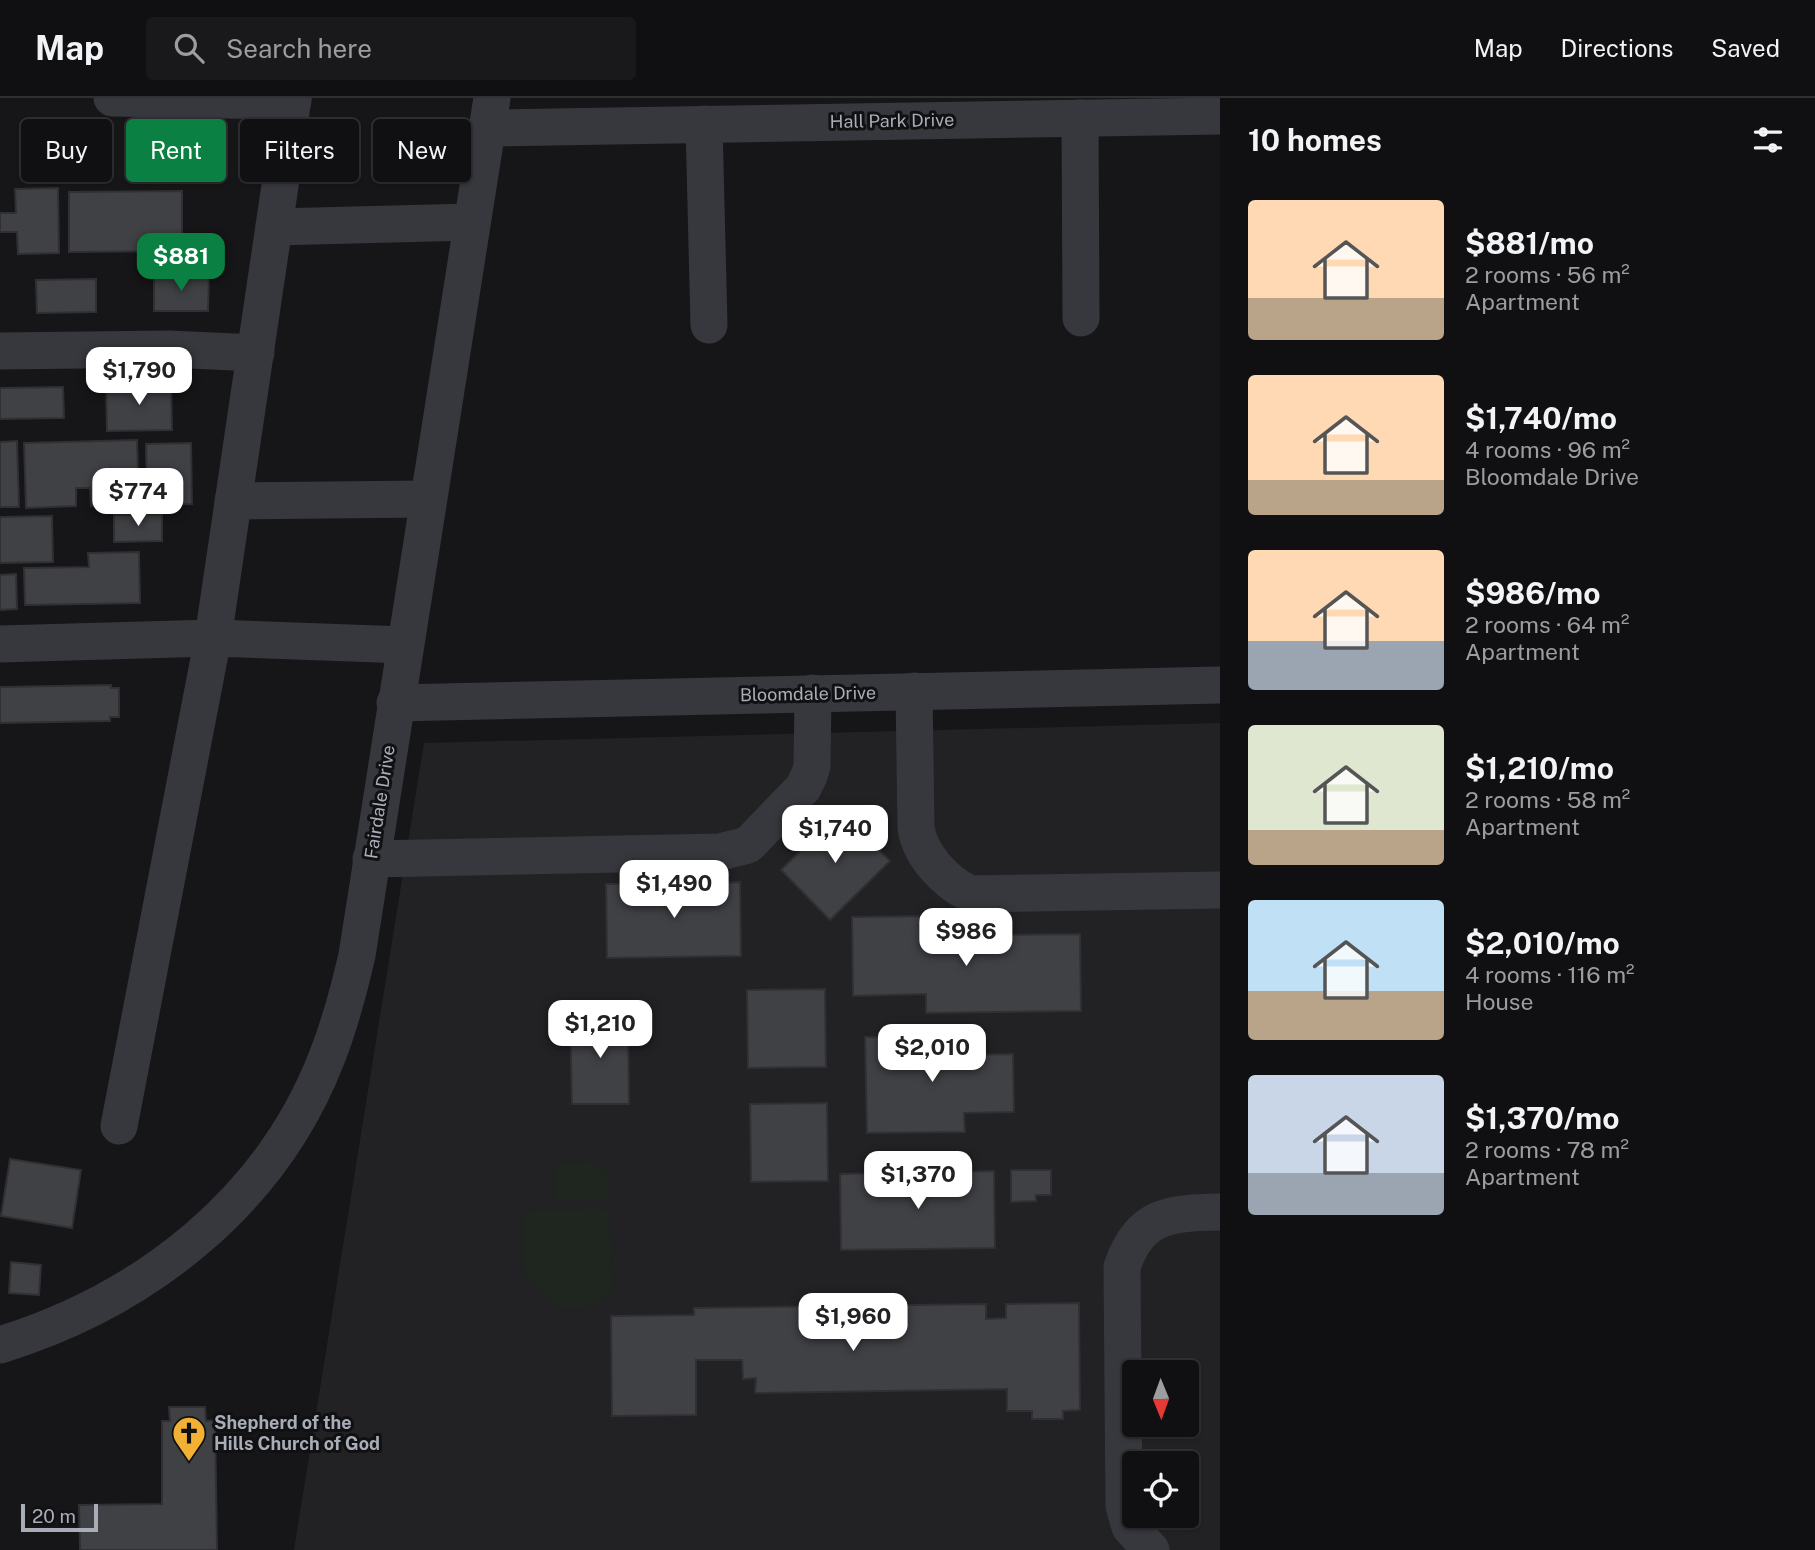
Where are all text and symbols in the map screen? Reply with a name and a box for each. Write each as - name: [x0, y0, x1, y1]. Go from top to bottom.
- search box: [146, 17, 636, 80]
- text: Map: [35, 29, 104, 67]
- icon: search: [170, 29, 208, 67]
- text: Search here: [226, 33, 372, 64]
- text: Map: [1474, 34, 1523, 62]
- text: Directions: [1561, 34, 1673, 62]
- text: Saved: [1711, 34, 1780, 62]
- street label: Hall Park Drive: [830, 109, 954, 132]
- chip: Buy: [21, 119, 112, 182]
- chip: Rent: [126, 119, 226, 182]
- chip: Filters: [240, 119, 359, 182]
- chip: New: [373, 119, 471, 182]
- icon: filters: [1749, 121, 1787, 159]
- text: 10 homes: [1248, 122, 1382, 158]
- text: $881/mo: [1465, 225, 1594, 261]
- icon: home: [1304, 228, 1388, 312]
- pin: $881: [140, 234, 222, 293]
- text: $881: [153, 242, 209, 269]
- text: 2 rooms · 56 m²: [1465, 261, 1630, 288]
- text: Apartment: [1465, 288, 1580, 315]
- pin: $1,790: [82, 348, 196, 407]
- text: $1,790: [102, 356, 176, 383]
- text: $1,740/mo: [1465, 400, 1617, 436]
- icon: home: [1304, 403, 1388, 487]
- text: 4 rooms · 96 m²: [1465, 436, 1630, 463]
- text: Bloomdale Drive: [1465, 463, 1639, 490]
- pin: $774: [97, 468, 179, 528]
- text: $774: [108, 477, 168, 504]
- text: $986/mo: [1465, 575, 1601, 611]
- icon: home: [1304, 578, 1388, 662]
- text: 2 rooms · 64 m²: [1465, 611, 1629, 638]
- text: Apartment: [1465, 638, 1580, 665]
- street label: Bloomdale Drive: [740, 682, 876, 705]
- street label: Fairdale Drive: [360, 743, 399, 860]
- text: $1,210/mo: [1465, 750, 1614, 786]
- icon: home: [1304, 753, 1388, 837]
- text: 2 rooms · 58 m²: [1465, 786, 1630, 813]
- pin: $1,740: [778, 806, 892, 865]
- text: Apartment: [1465, 813, 1580, 840]
- text: $1,740: [798, 814, 872, 841]
- pin: $1,490: [617, 860, 731, 920]
- text: $1,490: [636, 869, 712, 896]
- pin: $986: [925, 908, 1007, 968]
- text: $986: [935, 917, 997, 944]
- text: $2,010/mo: [1465, 925, 1620, 961]
- icon: home: [1304, 928, 1388, 1012]
- text: 4 rooms · 116 m²: [1465, 961, 1634, 988]
- text: House: [1465, 988, 1533, 1015]
- pin: $1,210: [543, 1000, 657, 1060]
- text: $1,210: [564, 1009, 636, 1036]
- pin: $2,010: [875, 1024, 989, 1084]
- text: $2,010: [894, 1033, 970, 1060]
- text: $1,370/mo: [1465, 1100, 1619, 1136]
- icon: home: [1304, 1103, 1388, 1187]
- text: 2 rooms · 78 m²: [1465, 1136, 1629, 1163]
- pin: $1,370: [861, 1152, 975, 1211]
- text: $1,370: [880, 1160, 956, 1187]
- text: Apartment: [1465, 1163, 1580, 1190]
- pin: $1,960: [796, 1294, 910, 1353]
- text: $1,960: [815, 1302, 891, 1329]
- north arrow: [1122, 1360, 1199, 1437]
- map controls: [1122, 1360, 1199, 1528]
- place label: Shepherd of the Hills Church of God: [214, 1412, 380, 1454]
- church icon: Shepherd of the Hills Church of God: [170, 1414, 208, 1463]
- button: locate: [1122, 1451, 1199, 1528]
- scale bar: [21, 1501, 98, 1533]
- text: 20 m: [32, 1505, 76, 1527]

